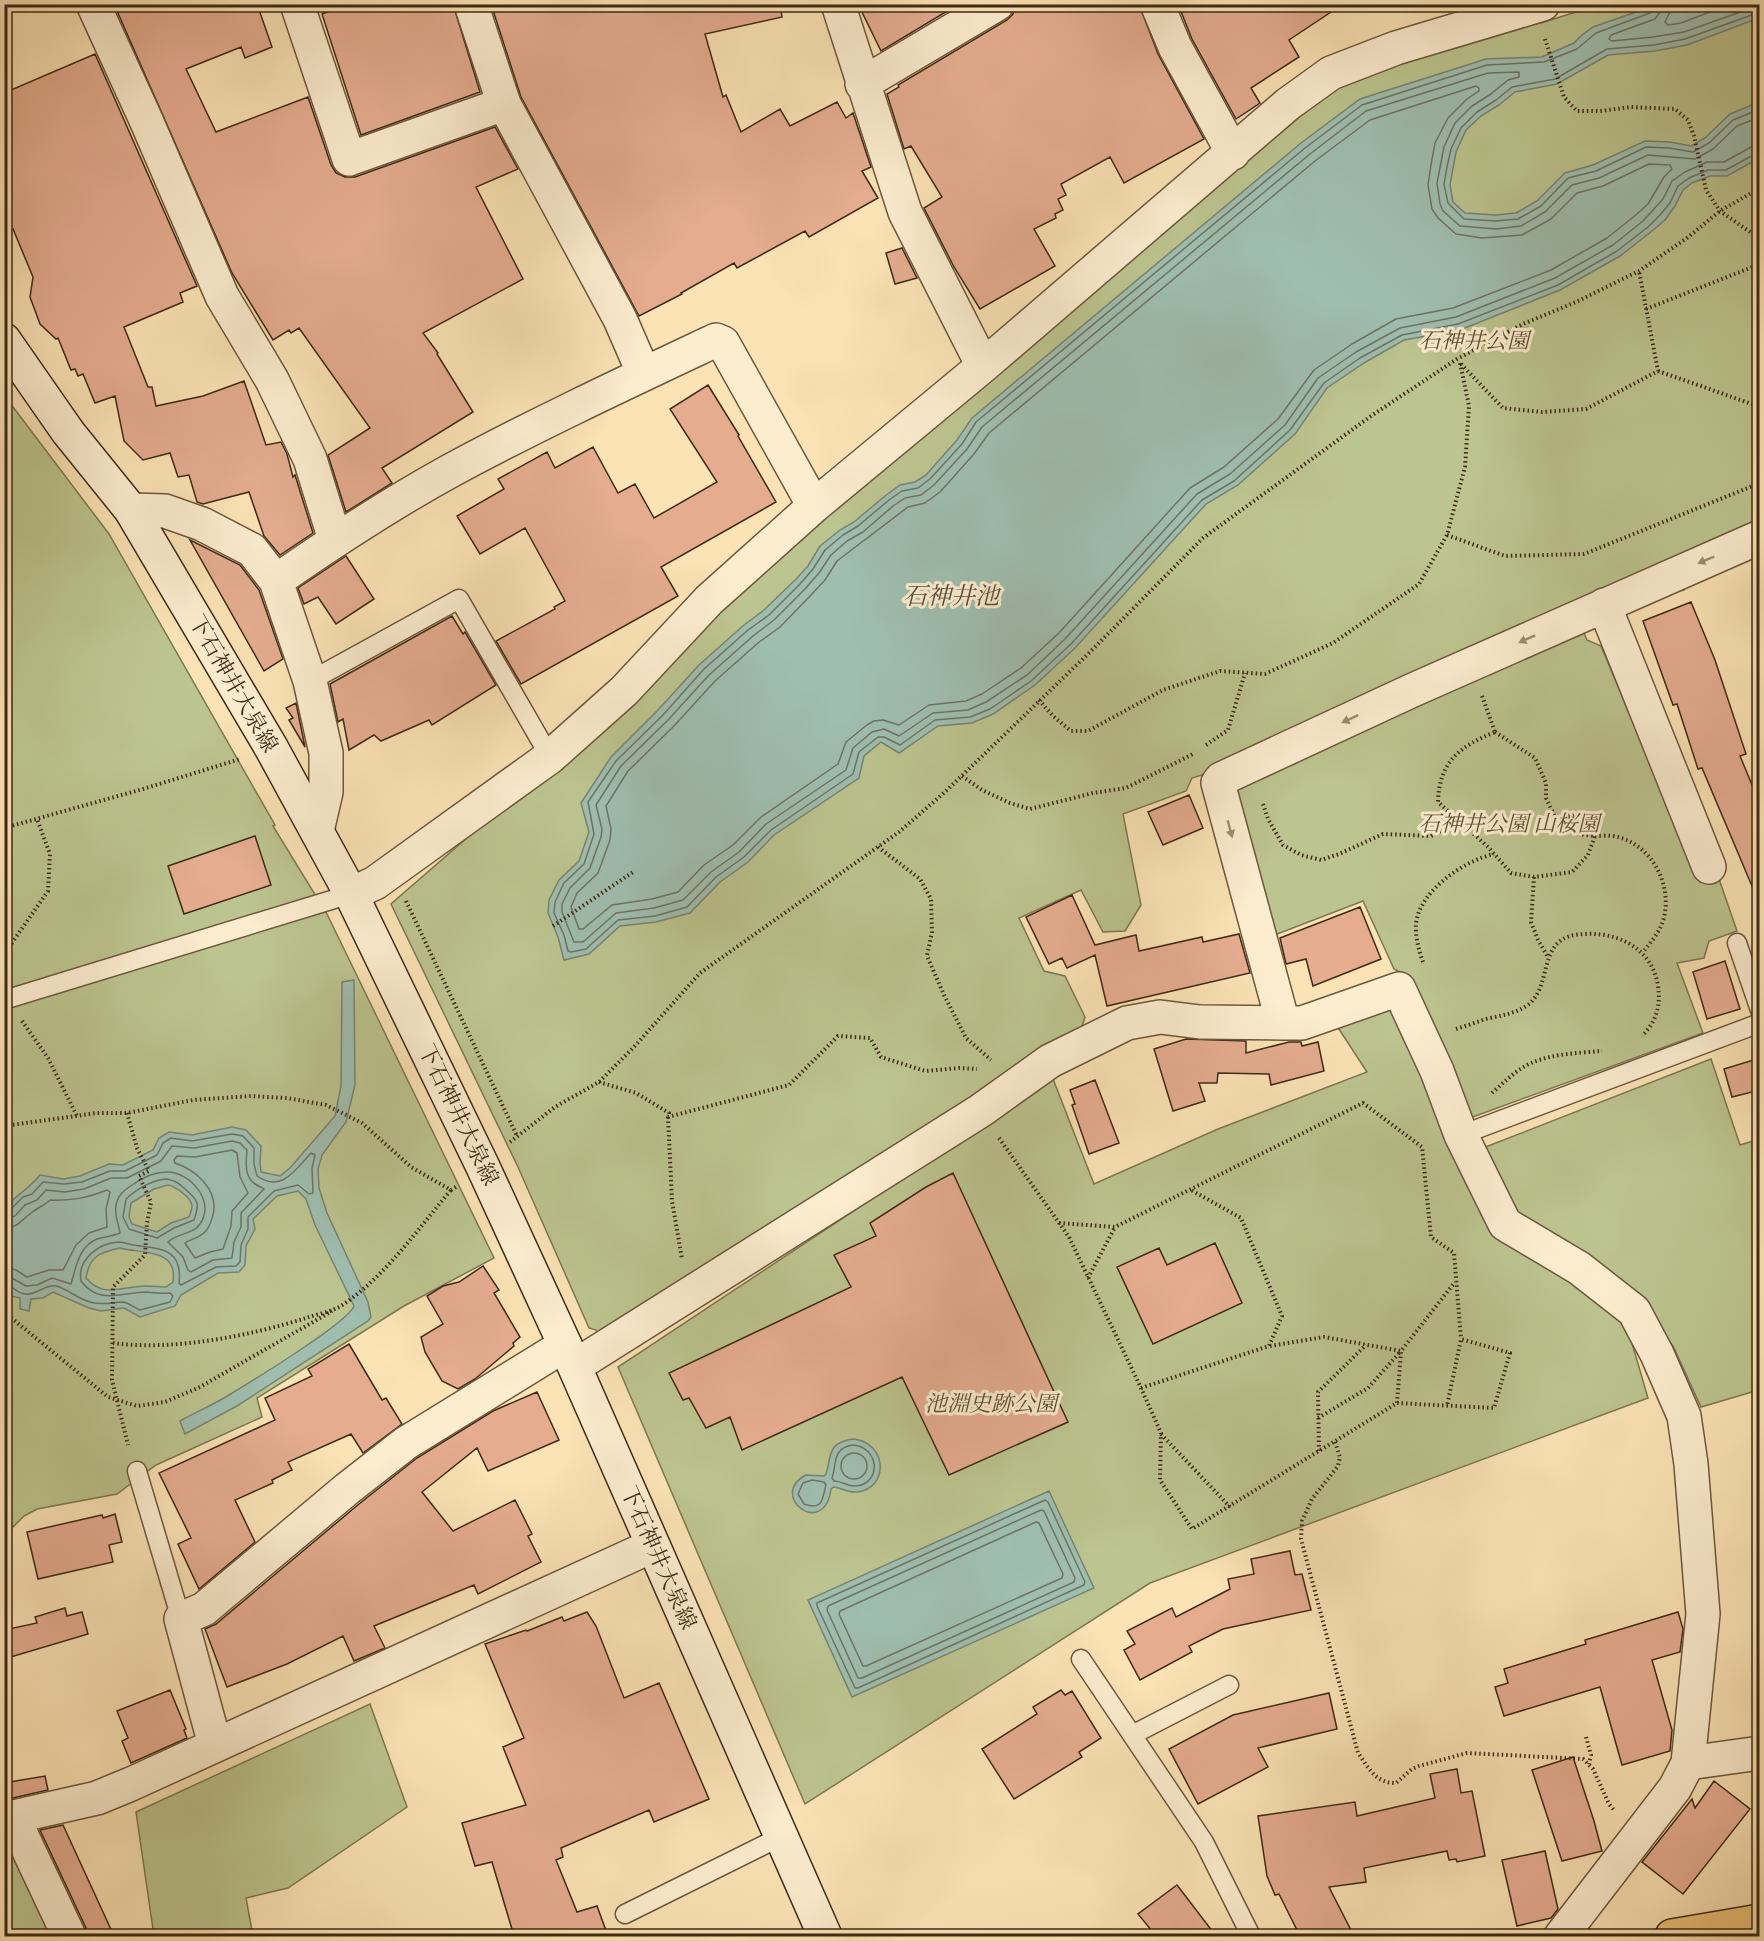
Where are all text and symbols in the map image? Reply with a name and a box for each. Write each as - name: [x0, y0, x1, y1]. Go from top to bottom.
- park label: 石神井公園: [1419, 328, 1532, 355]
- one-way arrow: [1696, 555, 1714, 565]
- water label: 石神井池: [903, 582, 1002, 612]
- street label: 下石神井大泉線: [183, 611, 283, 757]
- one-way arrow: [1519, 634, 1536, 643]
- one-way arrow: [1340, 714, 1358, 724]
- park label: 石神井公園 山桜園: [1419, 811, 1602, 838]
- one-way arrow: [1226, 820, 1235, 838]
- street label: 下石神井大泉線: [412, 1040, 504, 1190]
- park label: 池淵史跡公園: [925, 1391, 1060, 1418]
- street label: 下石神井大泉線: [614, 1482, 702, 1634]

